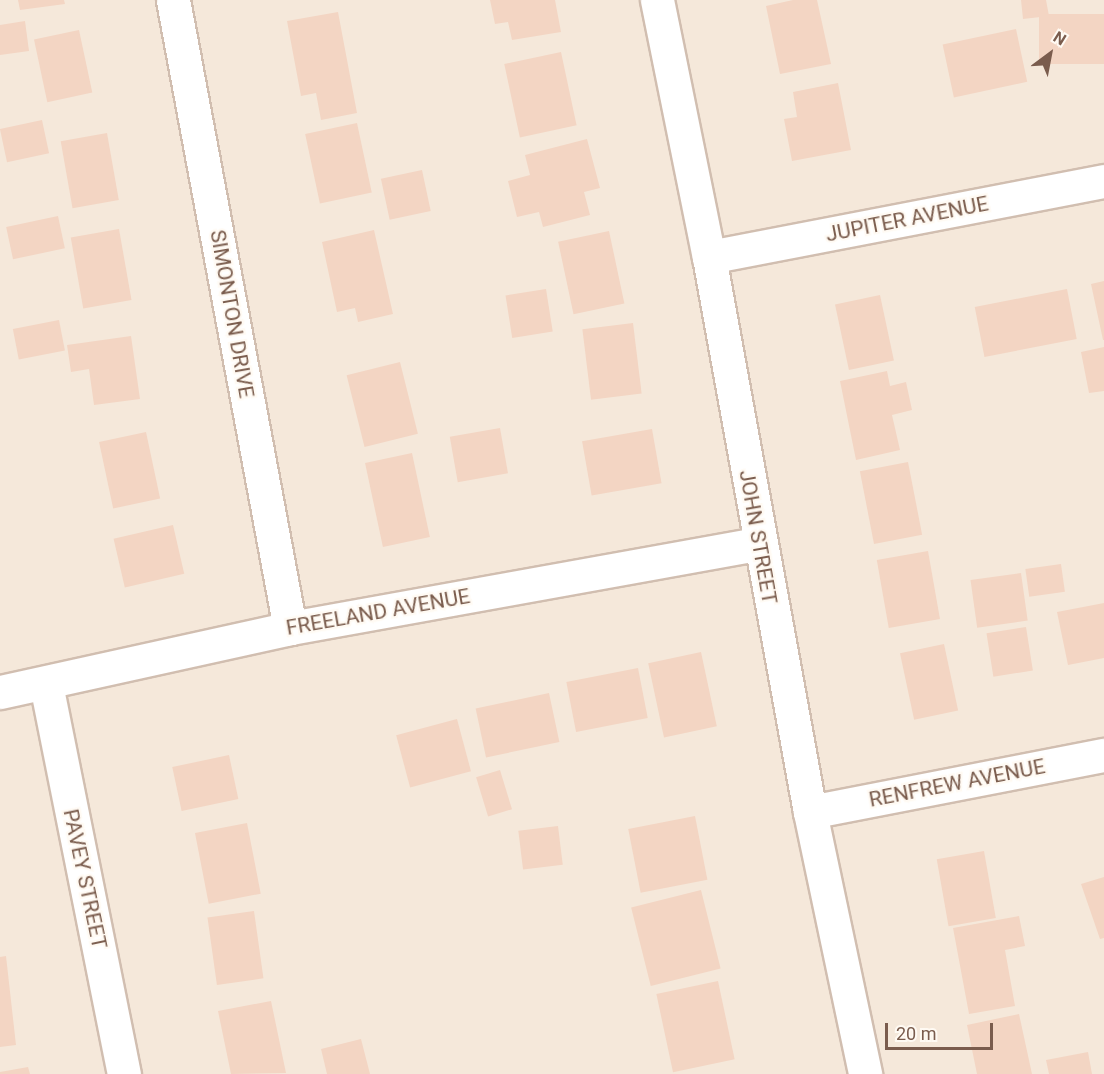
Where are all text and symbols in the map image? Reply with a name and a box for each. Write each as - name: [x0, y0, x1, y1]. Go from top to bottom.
- north arrow: [1020, 24, 1080, 84]
- text: N: [1050, 27, 1070, 49]
- street label: JUPITER AVENUE: [824, 191, 990, 247]
- street label: SIMONTON DRIVE: [205, 228, 259, 400]
- street label: JOHN STREET: [734, 468, 782, 606]
- street label: FREELAND AVENUE: [284, 583, 472, 641]
- street label: RENFREW AVENUE: [867, 754, 1047, 812]
- street label: PAVEY STREET: [58, 807, 112, 951]
- scale bar: [888, 1011, 996, 1049]
- text: 20 m: [896, 1023, 936, 1044]

